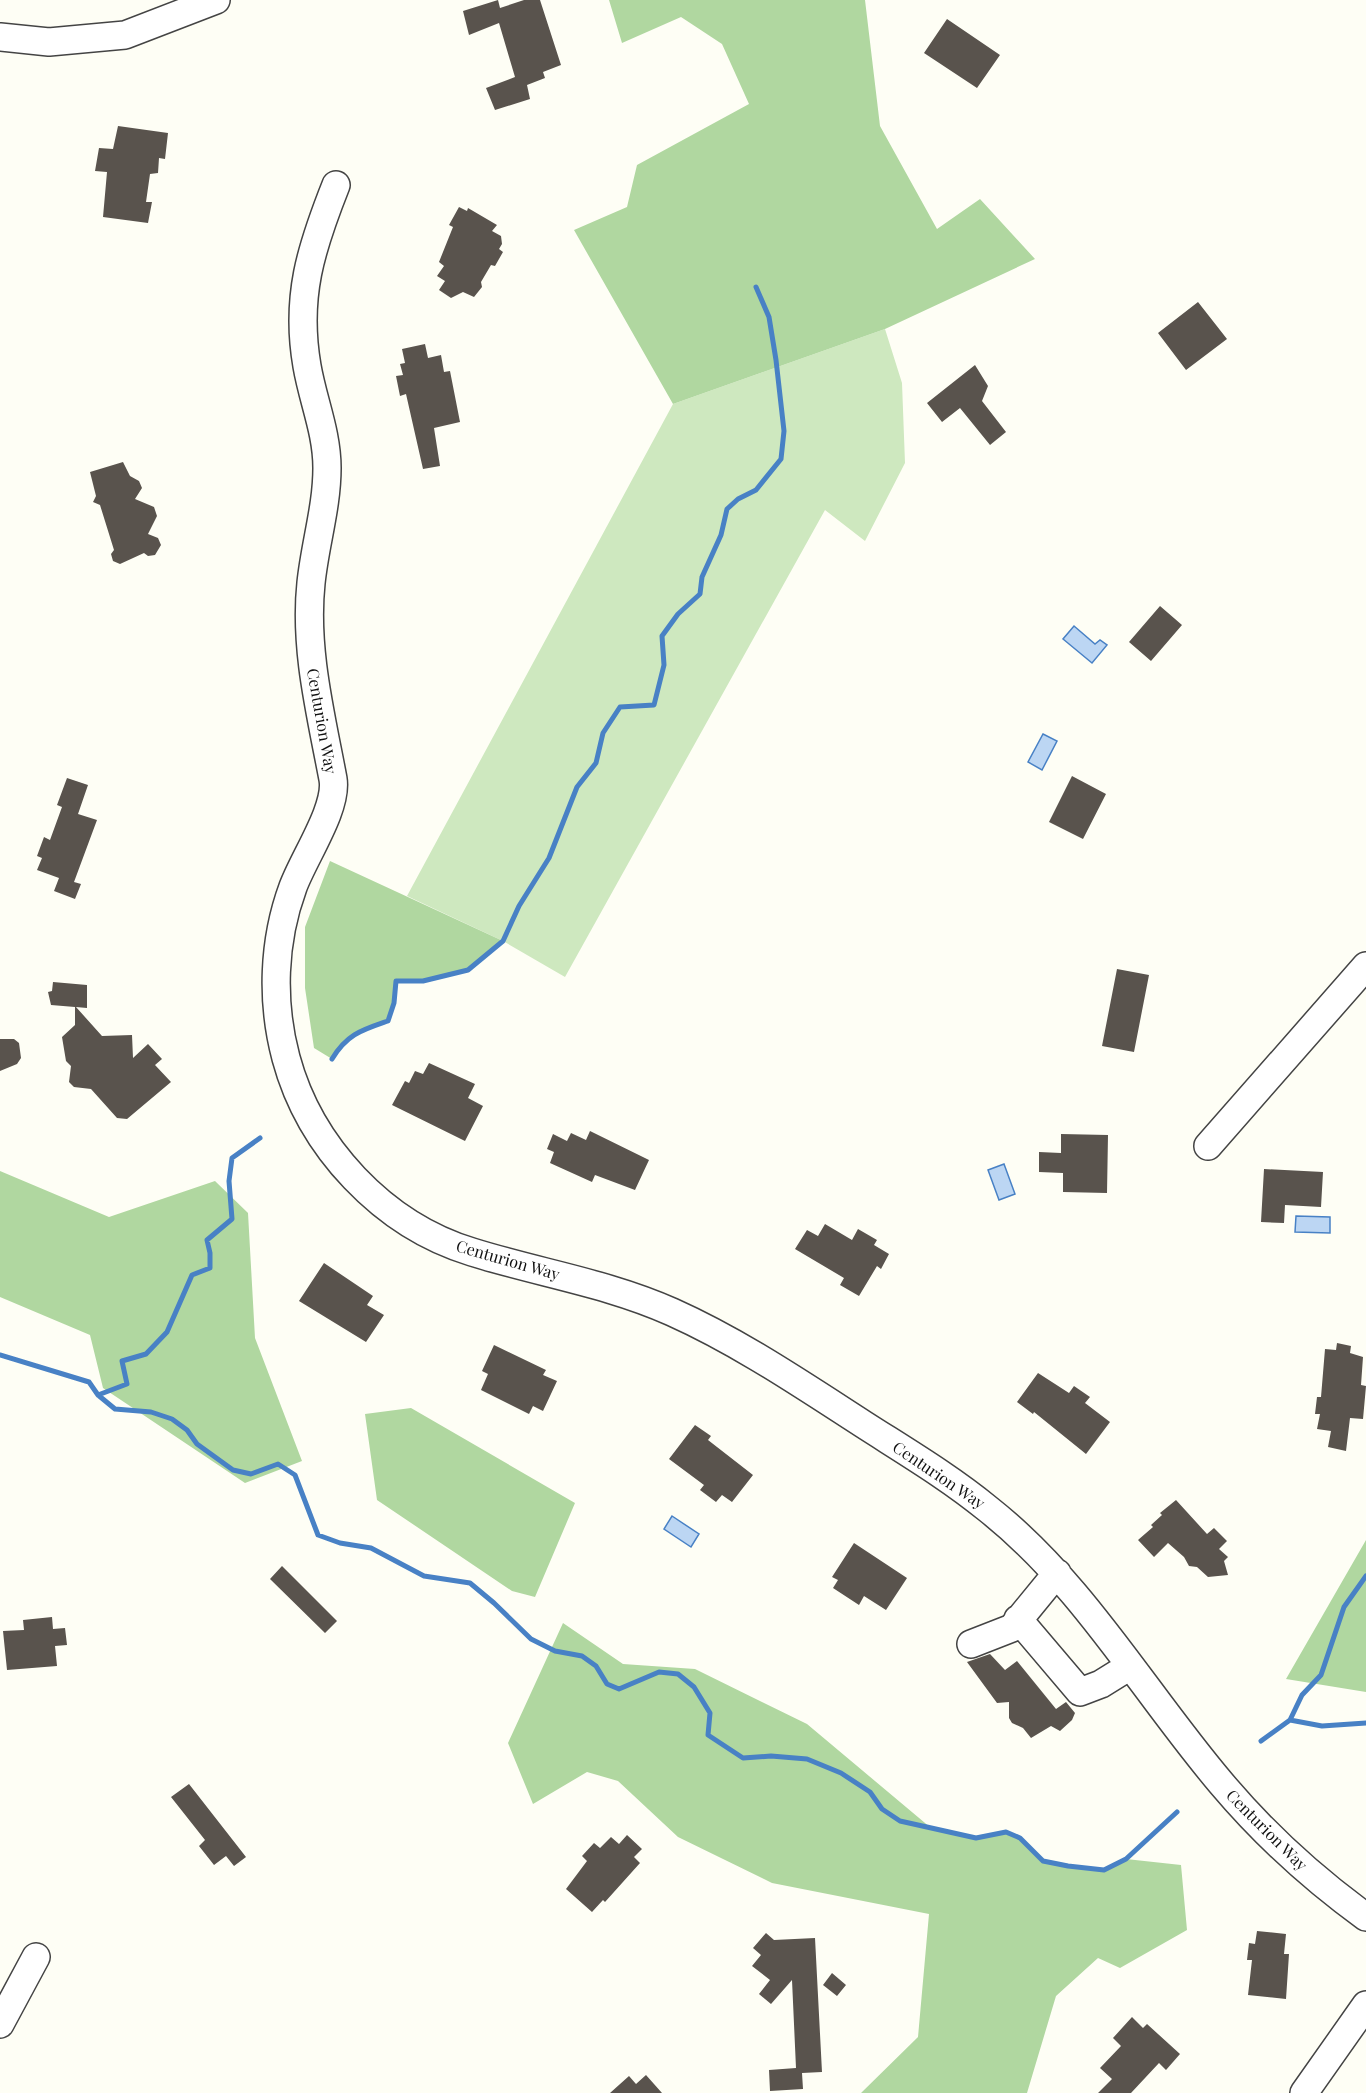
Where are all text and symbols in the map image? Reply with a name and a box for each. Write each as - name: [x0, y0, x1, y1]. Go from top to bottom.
- street label: Centurion Way: [303, 666, 342, 775]
- street label: Centurion Way: [454, 1235, 562, 1284]
- street label: Centurion Way: [889, 1436, 989, 1513]
- street label: Centurion Way: [1222, 1784, 1313, 1875]

